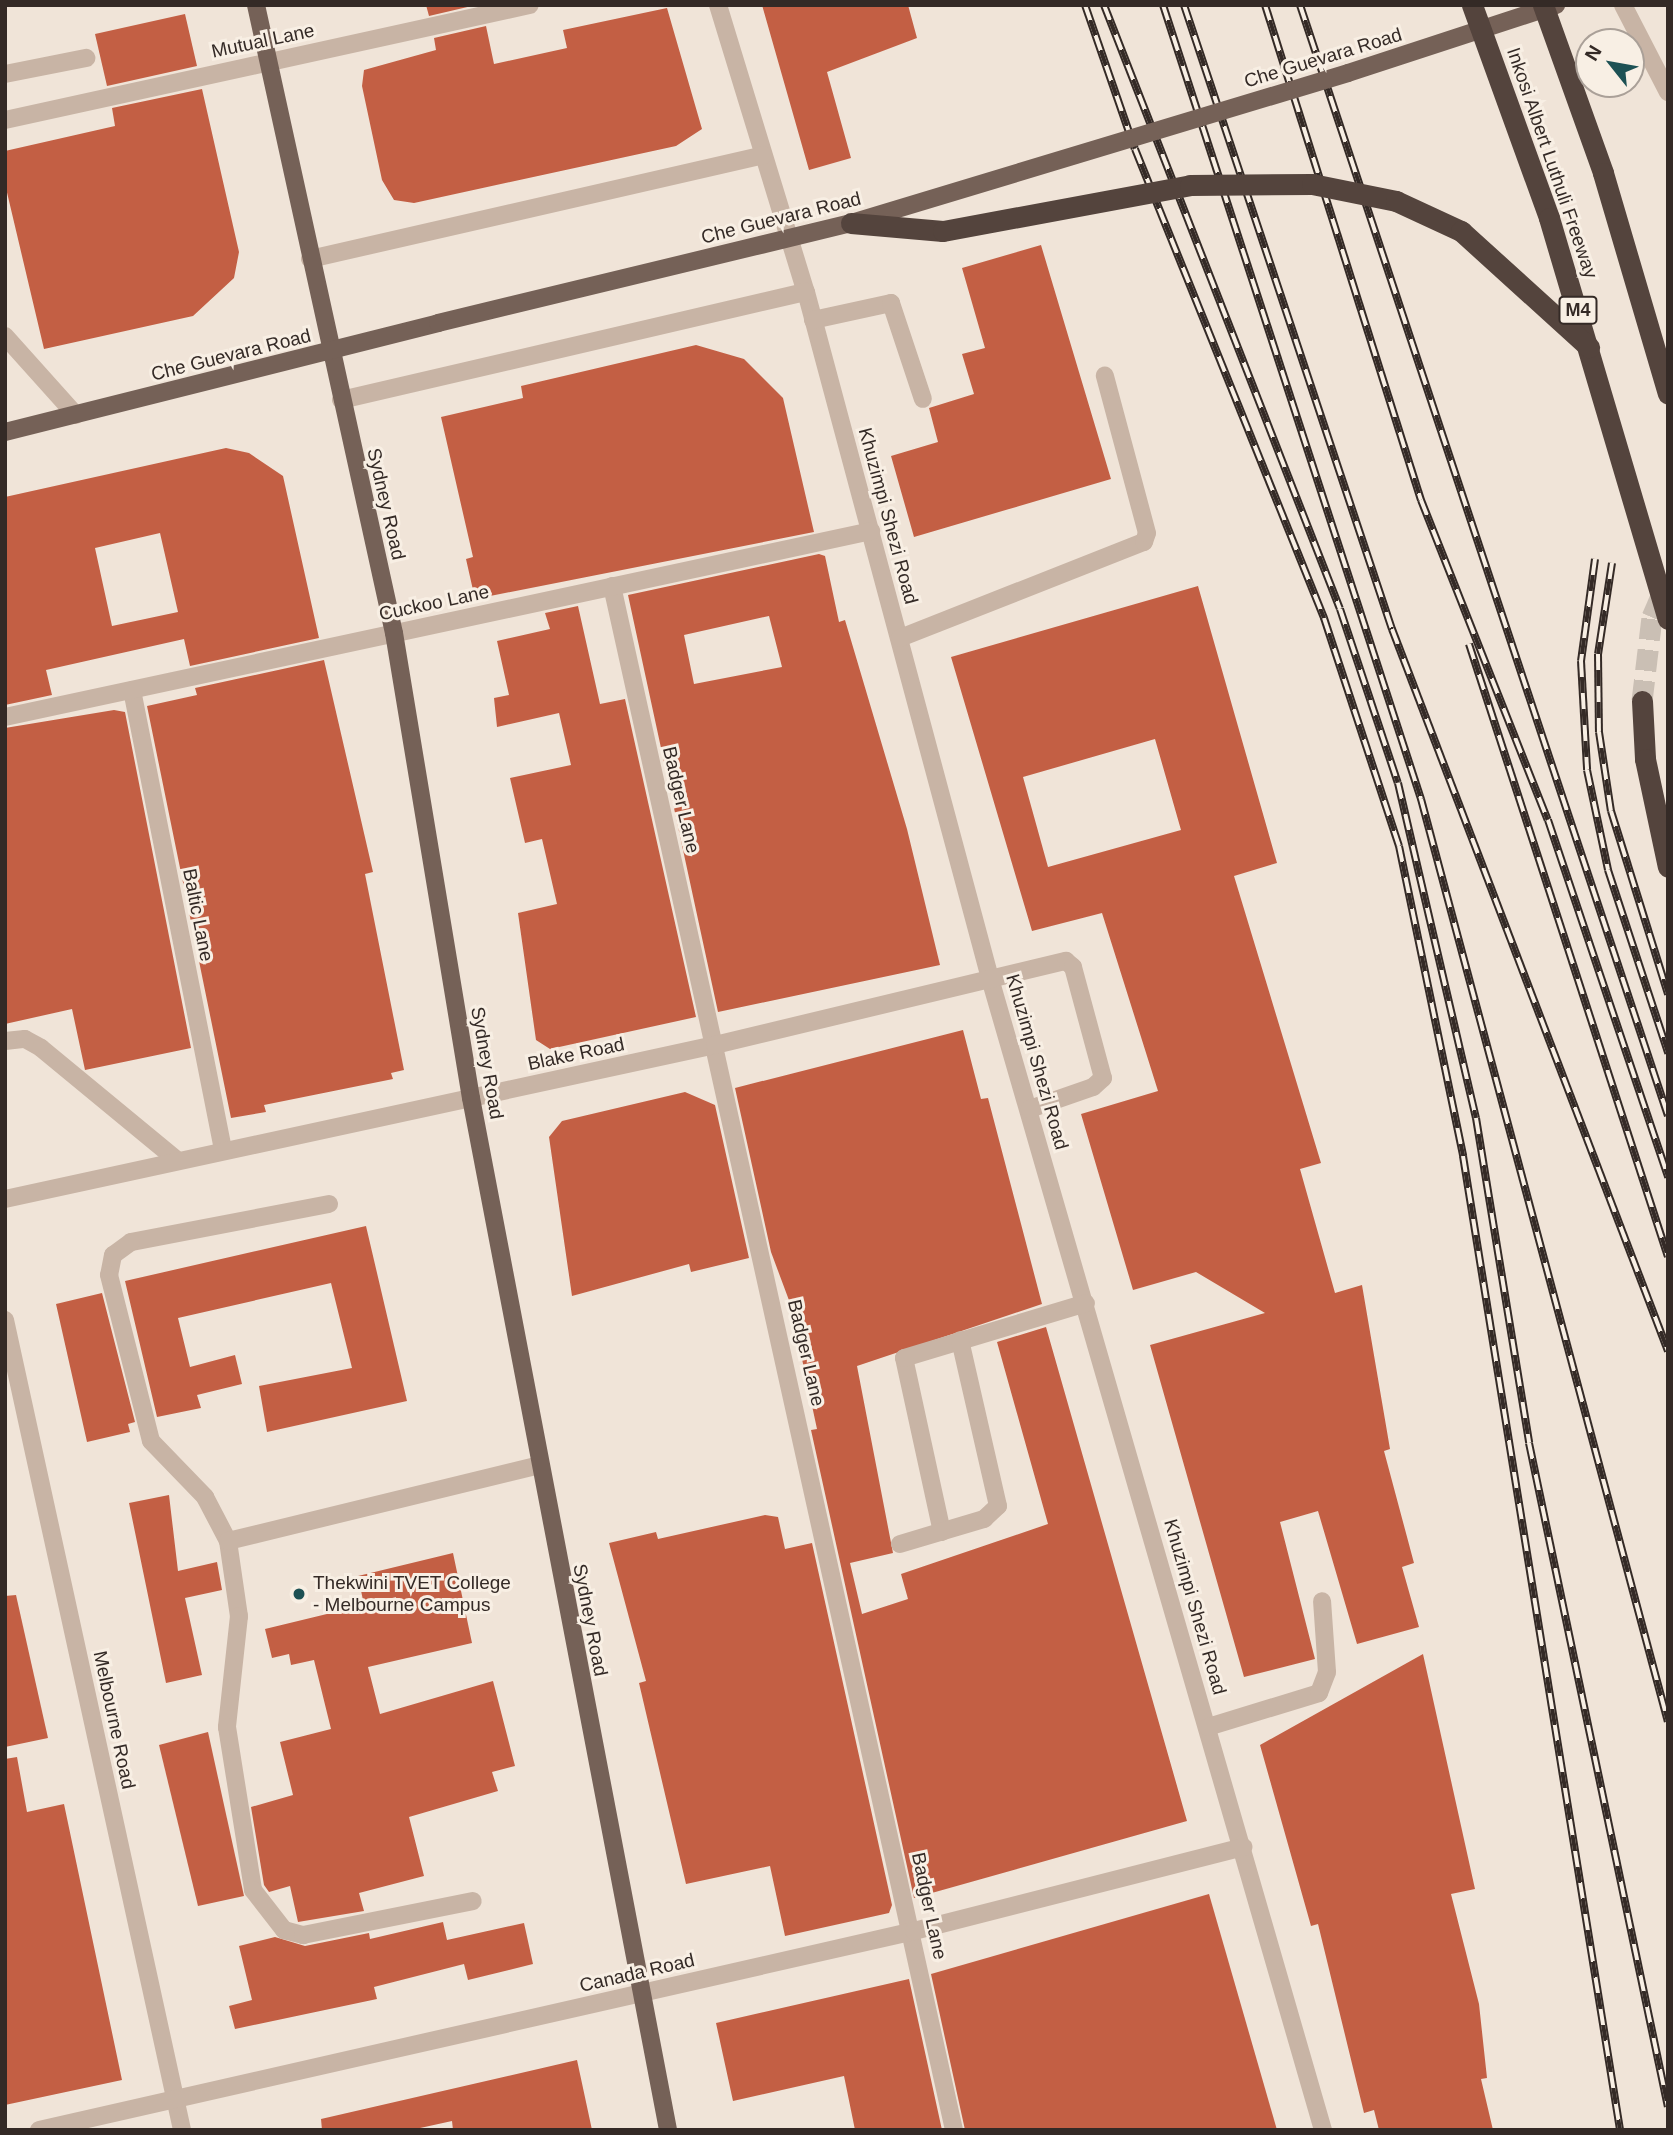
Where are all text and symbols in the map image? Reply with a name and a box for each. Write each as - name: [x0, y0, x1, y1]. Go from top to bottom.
- street label: Mutual Lane: [209, 19, 317, 63]
- street label: Che Guevara Road: [1241, 23, 1405, 93]
- north arrow: [1575, 28, 1645, 98]
- text: N: [1581, 42, 1606, 64]
- street label: Inkosi Albert Luthuli Freeway: [1502, 44, 1602, 282]
- street label: Che Guevara Road: [699, 187, 863, 249]
- road number: M4: [1557, 296, 1599, 324]
- street label: Che Guevara Road: [149, 324, 313, 386]
- street label: Khuzimpi Shezi Road: [853, 425, 923, 607]
- street label: Sydney Road: [362, 446, 410, 562]
- street label: Cuckoo Lane: [377, 580, 491, 626]
- street label: Badger Lane: [658, 744, 704, 856]
- street label: Baltic Lane: [178, 867, 218, 963]
- street label: Khuzimpi Shezi Road: [1001, 972, 1073, 1152]
- street label: Sydney Road: [466, 1005, 508, 1121]
- street label: Blake Road: [526, 1033, 626, 1075]
- street label: Badger Lane: [783, 1297, 829, 1409]
- street label: Khuzimpi Shezi Road: [1159, 1517, 1231, 1697]
- street label: Sydney Road: [568, 1562, 612, 1678]
- place label: Thekwini TVET College - Melbourne Campus: [313, 1572, 512, 1616]
- marker: Thekwini TVET College - Melbourne Campus: [291, 1586, 307, 1602]
- street label: Melbourne Road: [88, 1649, 140, 1791]
- street label: Badger Lane: [907, 1850, 951, 1962]
- street label: Canada Road: [577, 1949, 697, 1997]

